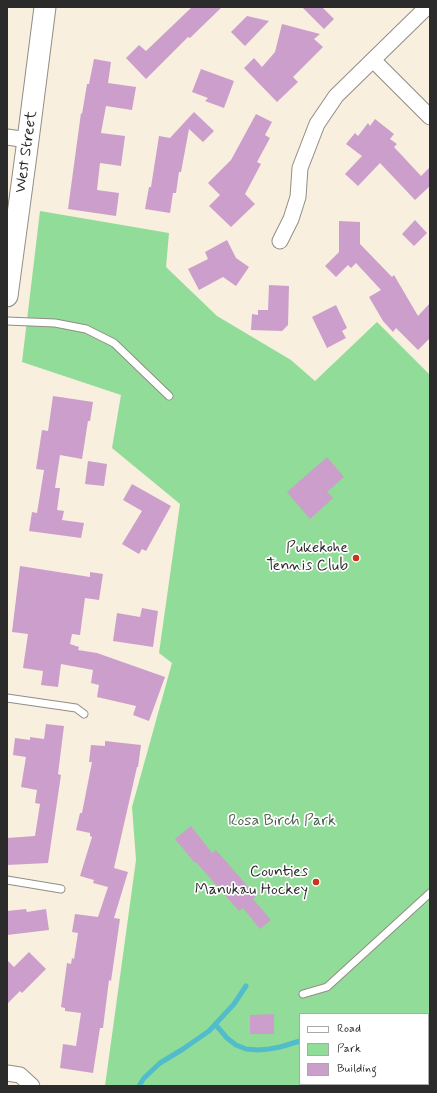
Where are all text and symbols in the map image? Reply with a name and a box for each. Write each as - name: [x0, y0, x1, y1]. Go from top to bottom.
- street label: West Street: [12, 110, 42, 194]
- place label: Pukekohe Tennis Club: [266, 539, 348, 577]
- marker: Pukekohe Tennis Club: [351, 553, 361, 563]
- park label: Rosa Birch Park: [228, 812, 336, 832]
- place label: Counties Manukau Hockey: [195, 863, 308, 901]
- marker: Counties Manukau Hockey: [311, 877, 321, 887]
- legend: [299, 1013, 429, 1085]
- text: Road: [337, 1021, 361, 1037]
- text: Park: [337, 1041, 361, 1057]
- text: Building: [337, 1061, 377, 1077]

